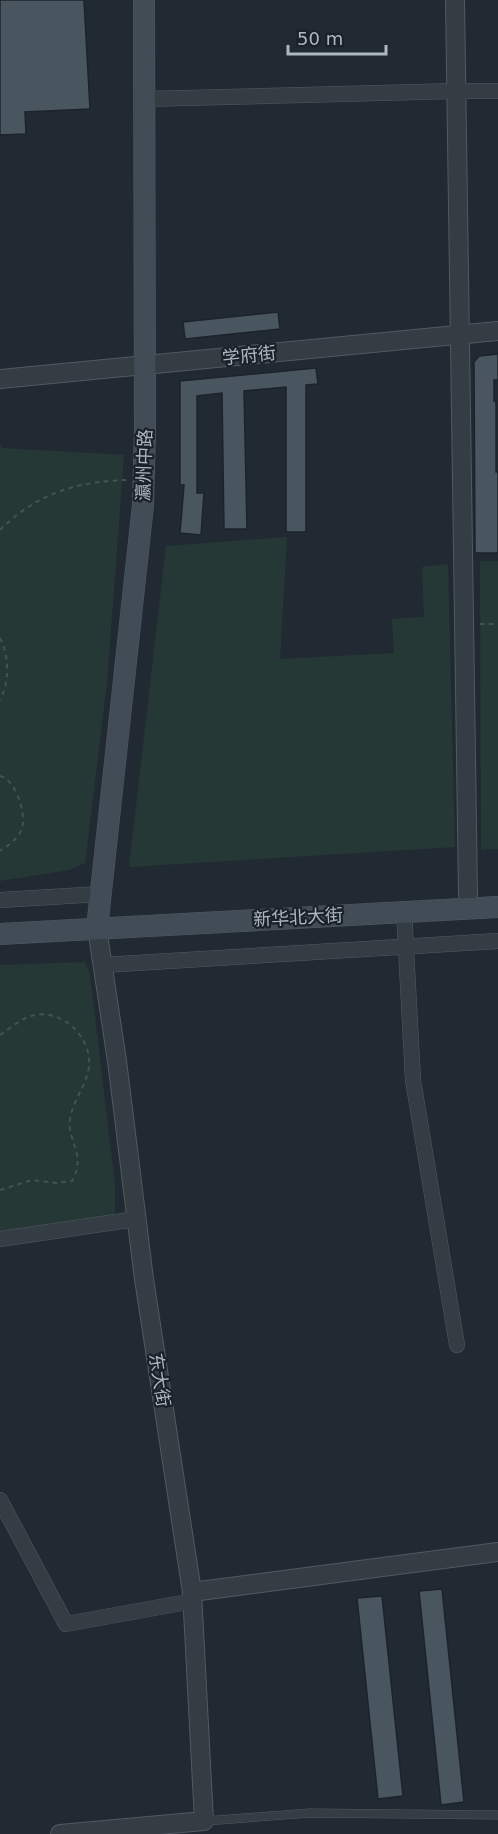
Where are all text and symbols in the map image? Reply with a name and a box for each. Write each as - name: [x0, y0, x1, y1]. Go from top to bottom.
- scale bar: [288, 18, 386, 56]
- text: 50 m: [297, 28, 343, 49]
- street label: 学府街: [221, 342, 277, 368]
- street label: 瀛州中路: [132, 429, 156, 501]
- street label: 新华北大街: [253, 904, 343, 930]
- street label: 东大街: [145, 1352, 175, 1408]

